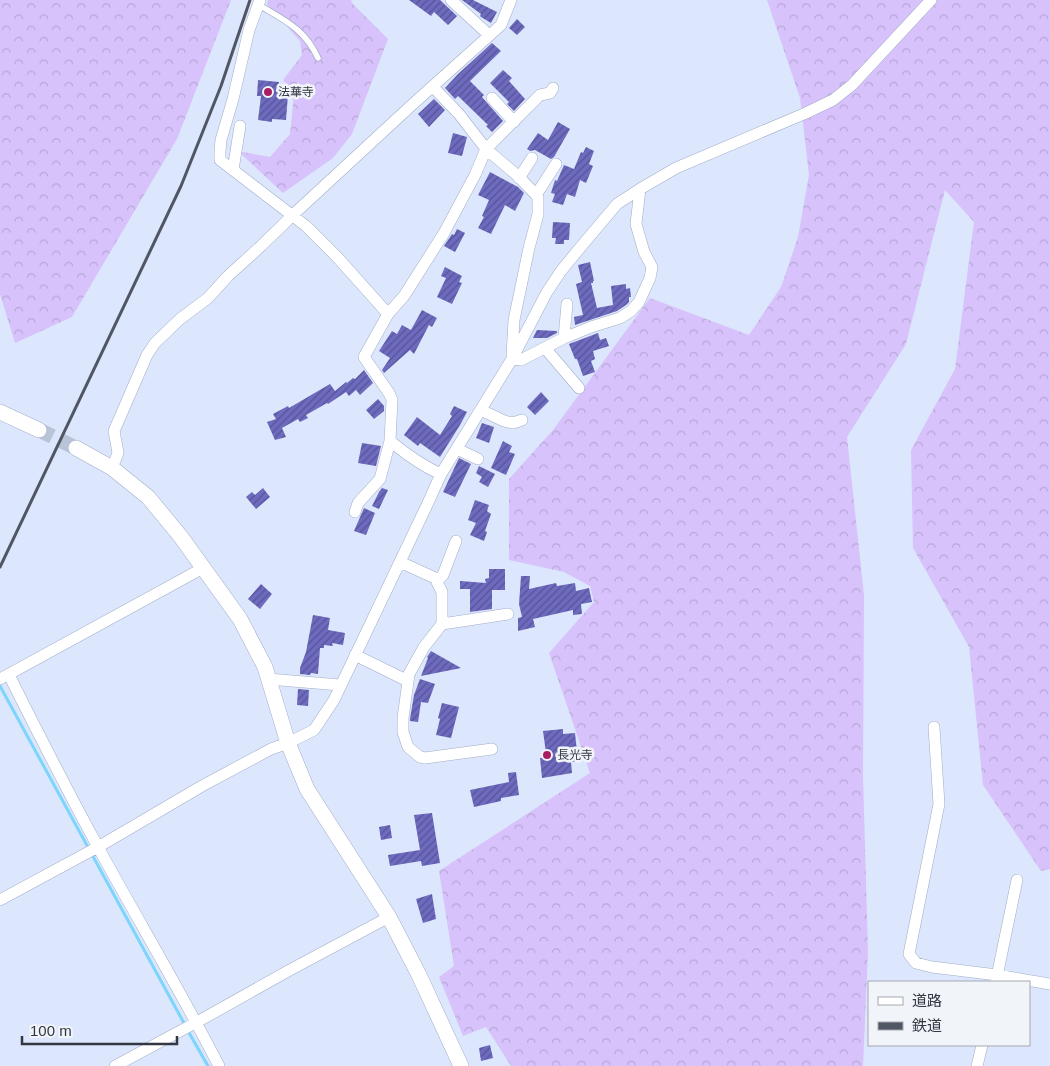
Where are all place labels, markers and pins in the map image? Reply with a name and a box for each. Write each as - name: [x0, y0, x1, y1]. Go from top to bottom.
- place label: 法華寺: [278, 85, 314, 99]
- marker: 法華寺: [262, 86, 274, 98]
- place label: 長光寺: [557, 748, 593, 762]
- marker: 長光寺: [541, 749, 553, 761]

